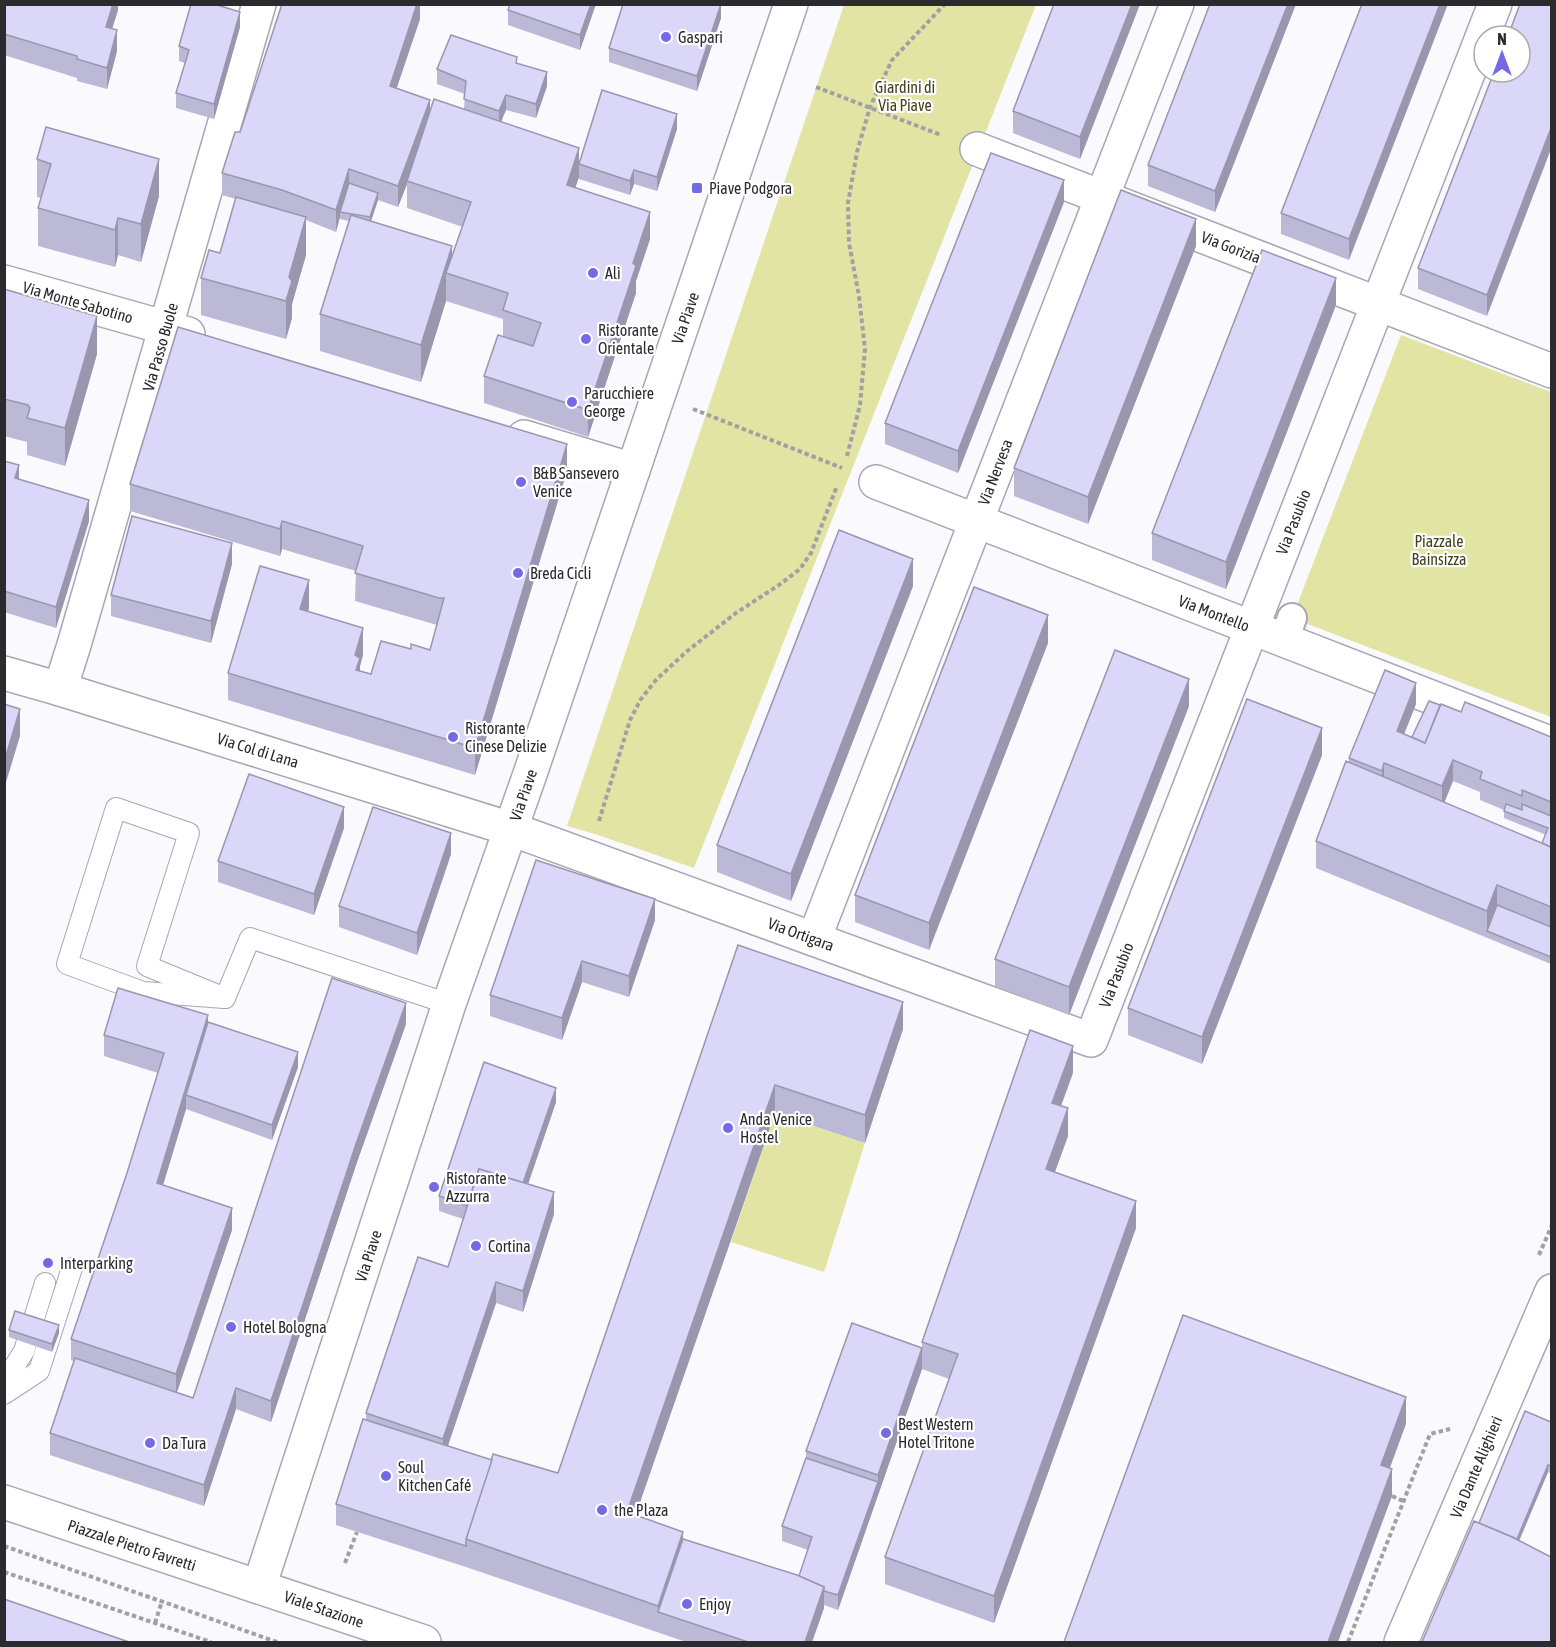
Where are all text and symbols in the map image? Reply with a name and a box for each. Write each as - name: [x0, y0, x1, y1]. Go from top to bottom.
- north arrow: [1472, 24, 1532, 84]
- place label: Gaspari: [678, 28, 723, 47]
- marker: Gaspari: [659, 30, 673, 44]
- text: N: [1497, 30, 1507, 48]
- park label: Giardini di Via Piave: [875, 78, 935, 114]
- place label: Piave Podgora: [709, 179, 792, 198]
- marker: Piave Podgora: [690, 181, 704, 195]
- street label: Via Gorizia: [1199, 227, 1263, 267]
- place label: Alì: [605, 264, 621, 282]
- marker: Alì: [586, 266, 600, 280]
- street label: Via Monte Sabotino: [21, 278, 135, 326]
- street label: Via Piave: [668, 290, 702, 346]
- street label: Via Passo Buole: [139, 301, 181, 393]
- place label: Ristorante Orientale: [598, 321, 659, 357]
- marker: Ristorante Orientale: [579, 332, 593, 346]
- place label: Parucchiere George: [584, 384, 654, 421]
- marker: Parucchiere George: [565, 395, 579, 409]
- street label: Via Nervesa: [974, 436, 1016, 508]
- place label: B&B Sansevero Venice: [533, 464, 619, 500]
- marker: B&B Sansevero Venice: [514, 475, 528, 489]
- street label: Via Pasubio: [1272, 487, 1314, 557]
- park label: Piazzale Bainsizza: [1412, 532, 1466, 568]
- place label: Breda Cicli: [530, 564, 591, 582]
- marker: Breda Cicli: [511, 566, 525, 580]
- street label: Via Montello: [1176, 591, 1252, 635]
- place label: Ristorante Cinese Delizie: [465, 719, 547, 755]
- street label: Via Col di Lana: [215, 729, 301, 771]
- marker: Ristorante Cinese Delizie: [446, 730, 460, 744]
- street label: Via Piave: [506, 767, 540, 823]
- street label: Via Ortigara: [765, 914, 837, 955]
- street label: Via Pasubio: [1095, 940, 1137, 1010]
- place label: Anda Venice Hostel: [740, 1110, 812, 1146]
- marker: Anda Venice Hostel: [721, 1121, 735, 1135]
- place label: Ristorante Azzurra: [446, 1169, 507, 1205]
- marker: Ristorante Azzurra: [427, 1180, 441, 1194]
- street label: Via Piave: [351, 1228, 385, 1284]
- place label: Cortina: [488, 1237, 531, 1255]
- marker: Cortina: [469, 1239, 483, 1253]
- place label: Interparking: [60, 1254, 133, 1273]
- marker: Interparking: [41, 1256, 55, 1270]
- place label: Hotel Bologna: [243, 1318, 327, 1337]
- marker: Hotel Bologna: [224, 1320, 238, 1334]
- street label: Via Dante Alighieri: [1446, 1413, 1506, 1521]
- place label: Best Western Hotel Tritone: [898, 1415, 974, 1451]
- marker: Best Western Hotel Tritone: [879, 1426, 893, 1440]
- place label: Da Tura: [162, 1434, 206, 1452]
- marker: Da Tura: [143, 1436, 157, 1450]
- place label: Soul Kitchen Café: [398, 1458, 471, 1494]
- marker: Soul Kitchen Café: [379, 1469, 393, 1483]
- place label: the Plaza: [614, 1501, 669, 1519]
- marker: the Plaza: [595, 1503, 609, 1517]
- street label: Piazzale Pietro Favretti: [66, 1516, 198, 1574]
- street label: Viale Stazione: [282, 1587, 366, 1631]
- place label: Enjoy: [699, 1595, 732, 1614]
- marker: Enjoy: [680, 1597, 694, 1611]

